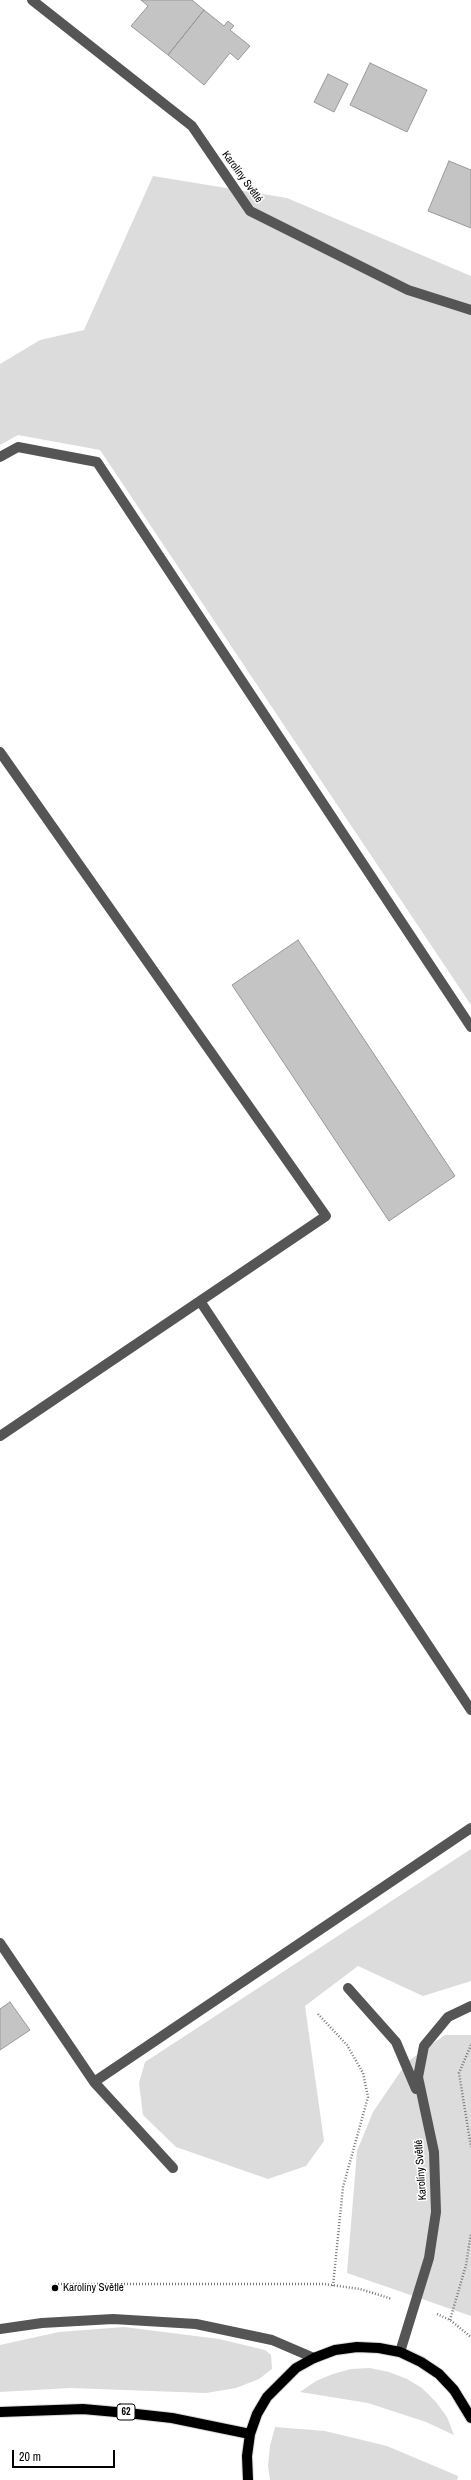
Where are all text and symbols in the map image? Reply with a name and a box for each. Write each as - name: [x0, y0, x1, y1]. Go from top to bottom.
- street label: Karolíny Světlé: [219, 149, 265, 205]
- street label: Karolíny Světlé: [412, 2139, 430, 2201]
- place label: Karolíny Světlé: [63, 2281, 124, 2295]
- marker: Karolíny Světlé: [50, 2283, 60, 2293]
- road number: 62: [117, 2404, 135, 2420]
- scale bar: [14, 2442, 117, 2468]
- text: 20 m: [19, 2449, 41, 2465]

